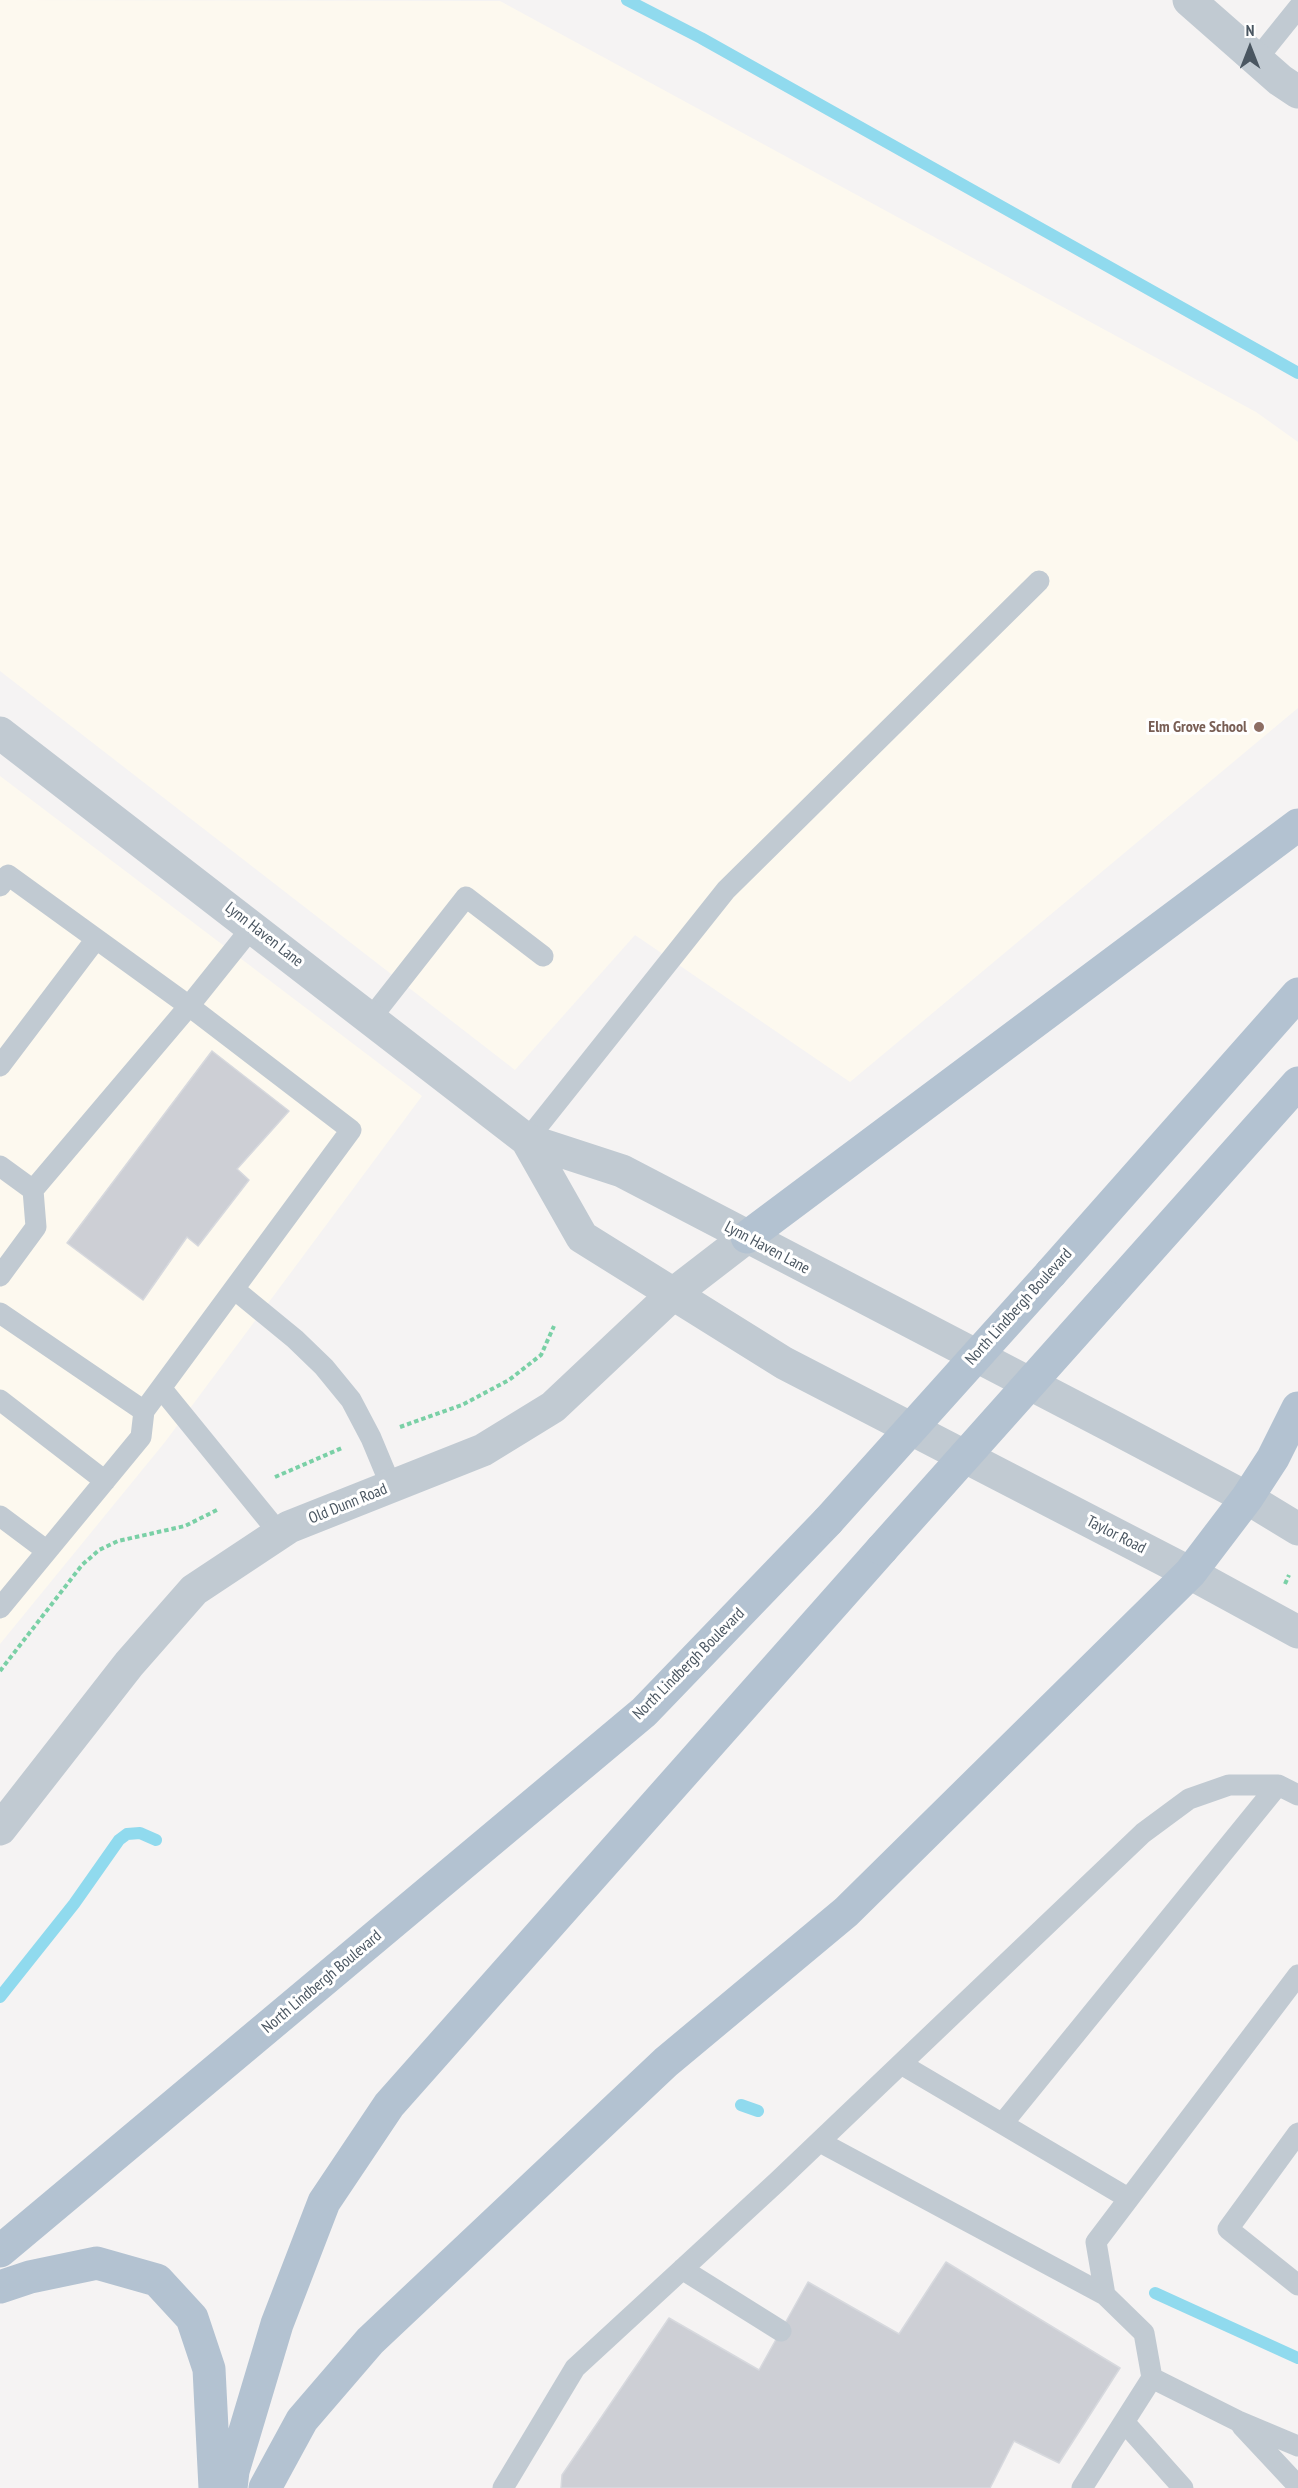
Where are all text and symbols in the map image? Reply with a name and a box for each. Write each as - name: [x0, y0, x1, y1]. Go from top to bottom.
- north arrow: [1220, 18, 1280, 78]
- text: N: [1246, 20, 1254, 40]
- place label: Elm Grove School: [1148, 717, 1247, 737]
- marker: Elm Grove School: [1252, 720, 1266, 734]
- street label: Lynn Haven Lane: [221, 899, 307, 971]
- street label: Lynn Haven Lane: [721, 1218, 813, 1278]
- street label: North Lindbergh Boulevard: [962, 1245, 1076, 1369]
- street label: Old Dunn Road: [306, 1480, 390, 1528]
- street label: Taylor Road: [1083, 1512, 1149, 1558]
- street label: North Lindbergh Boulevard: [629, 1604, 749, 1724]
- street label: North Lindbergh Boulevard: [258, 1926, 386, 2038]

